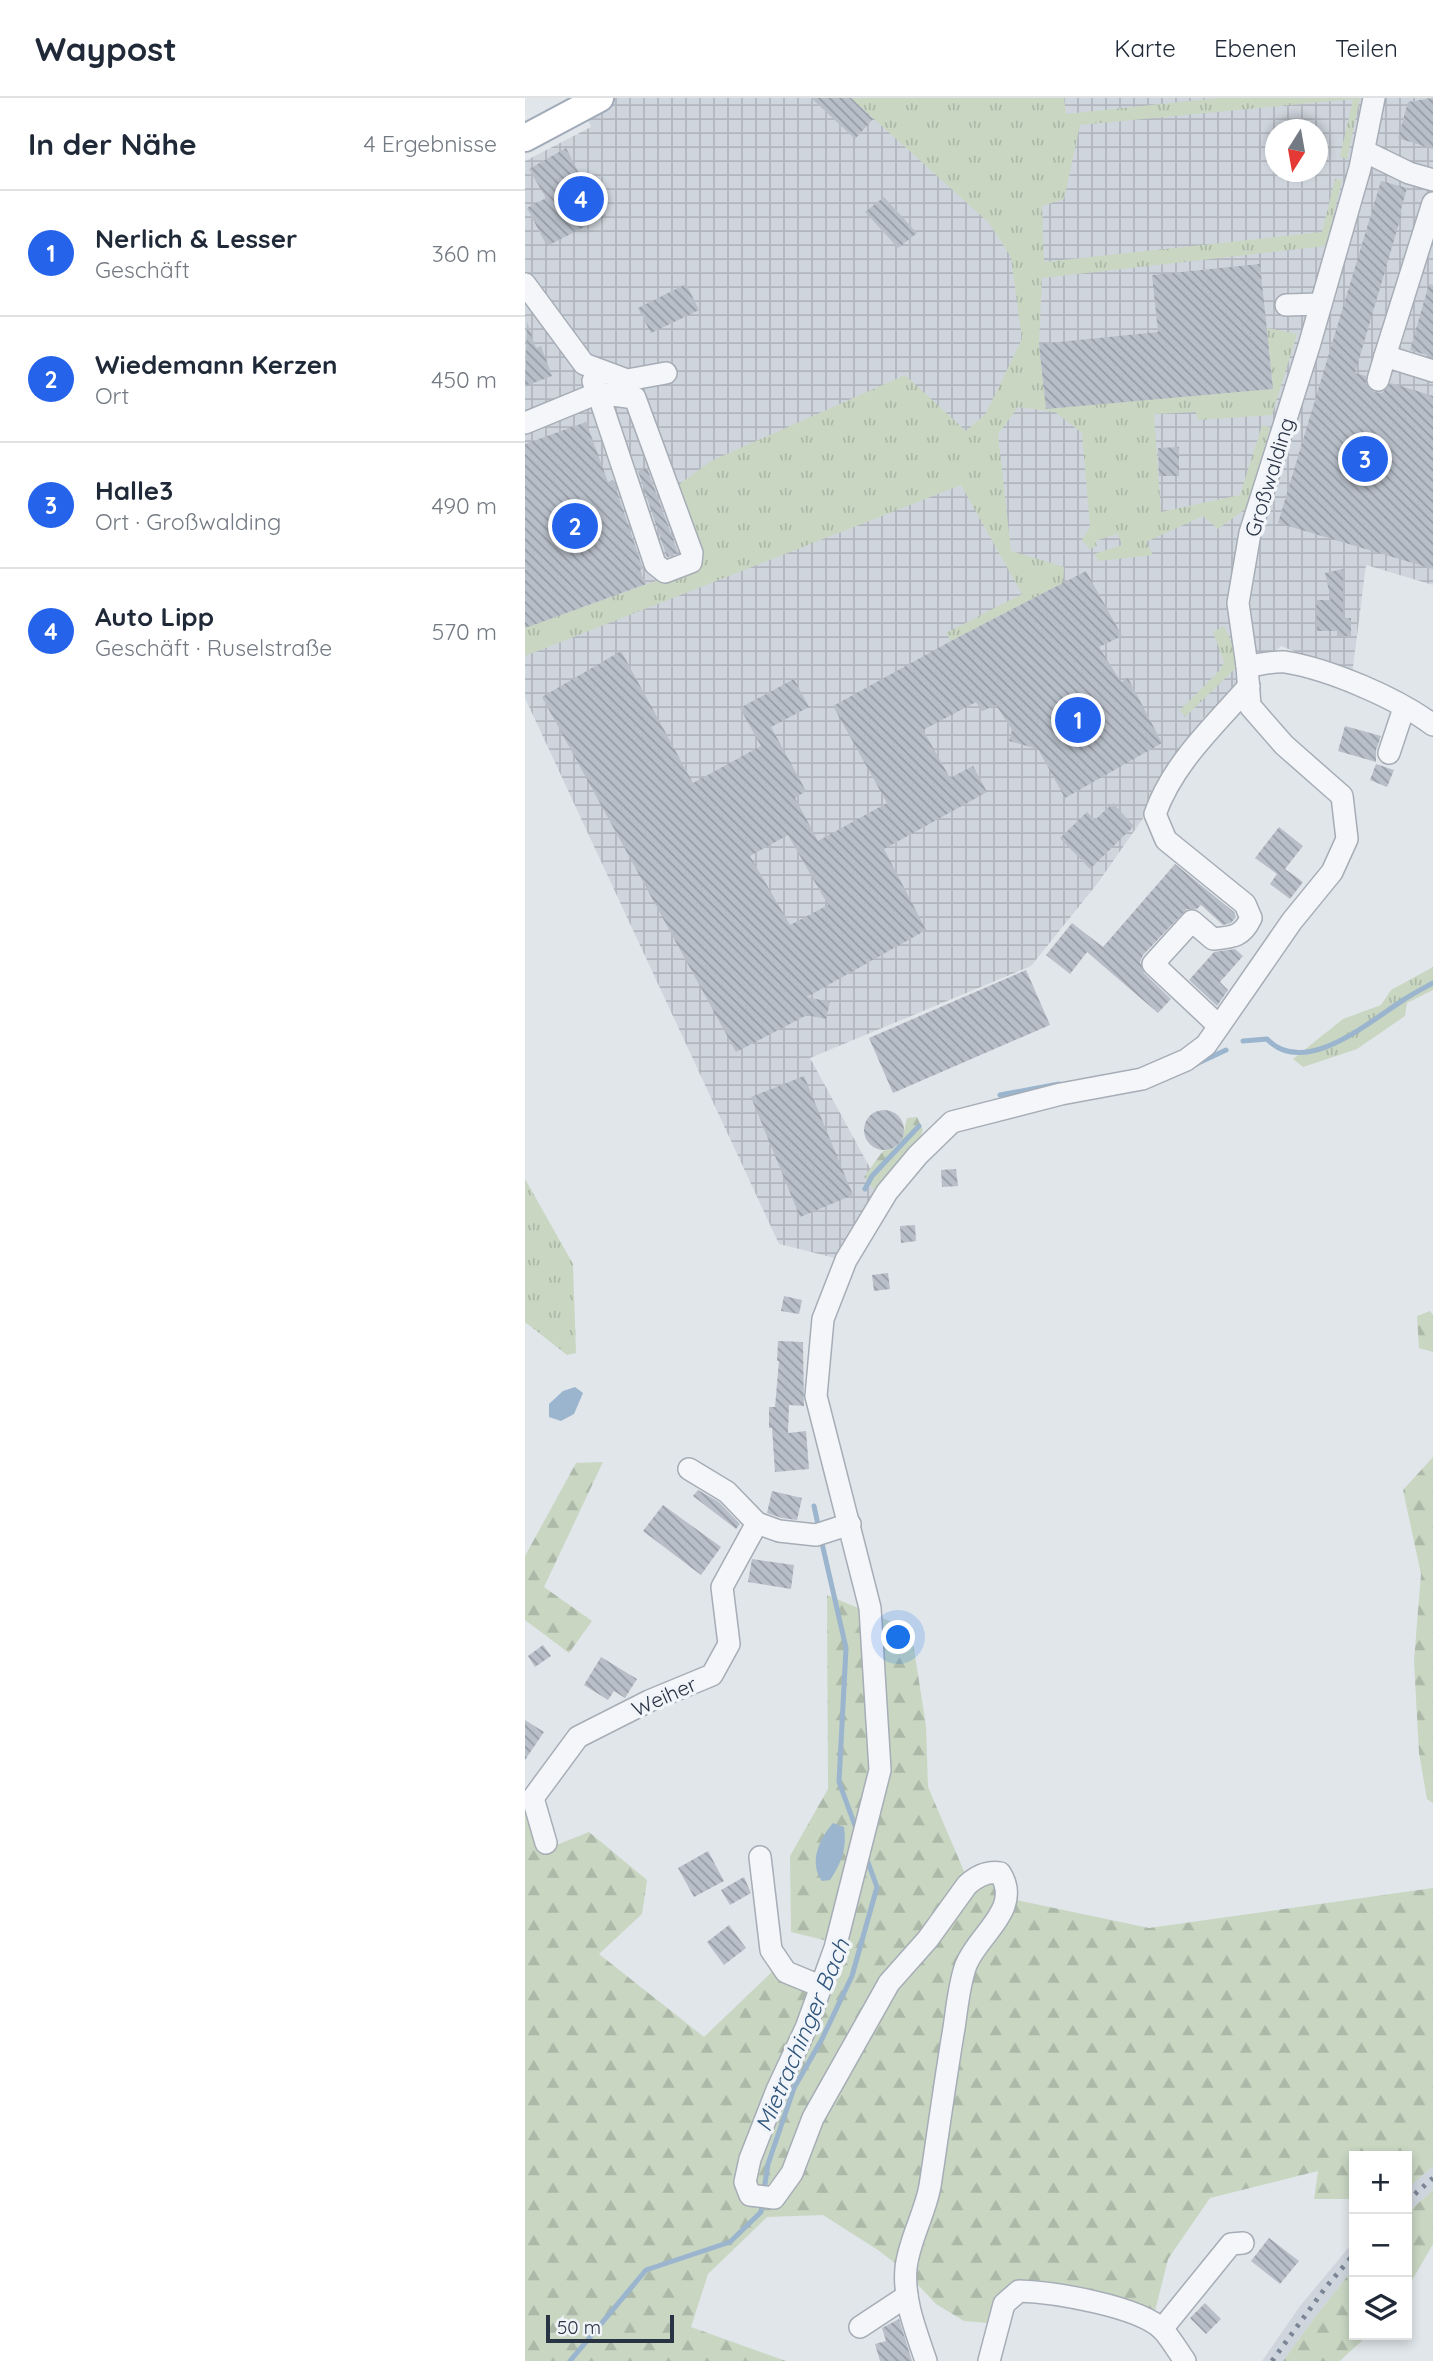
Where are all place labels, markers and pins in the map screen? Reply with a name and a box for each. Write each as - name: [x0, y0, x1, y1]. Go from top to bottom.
- pin: 4: [558, 173, 604, 225]
- pin: 3: [1342, 433, 1388, 485]
- pin: 2: [552, 500, 598, 552]
- pin: 1: [1055, 694, 1101, 746]

